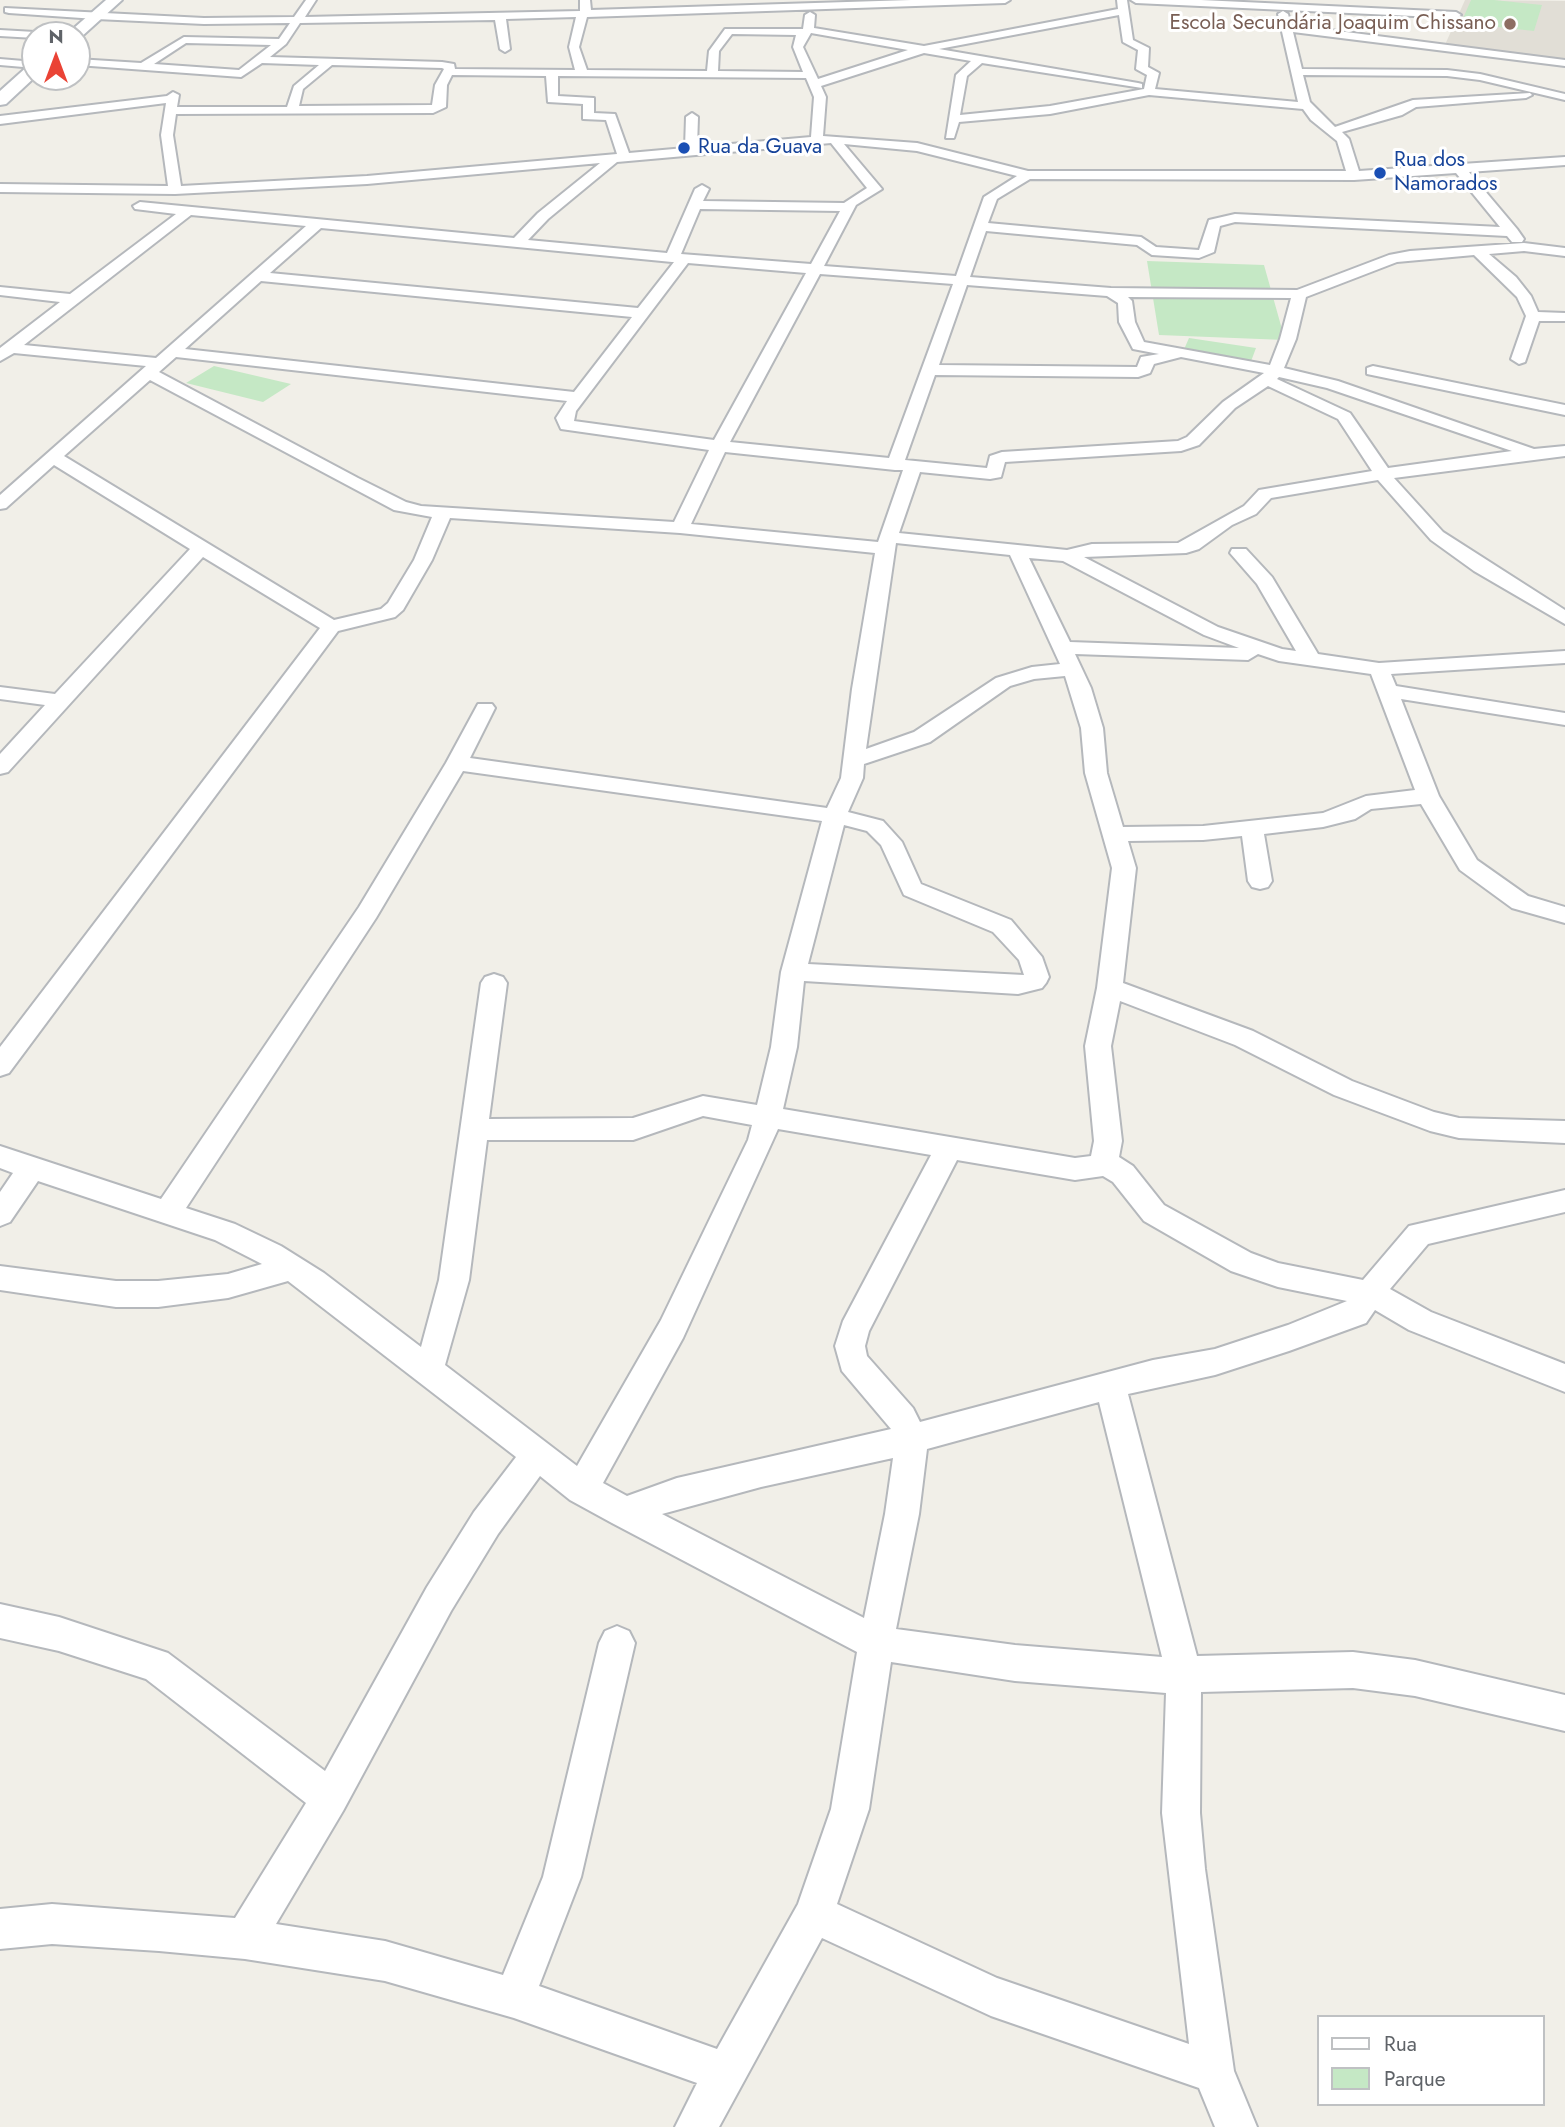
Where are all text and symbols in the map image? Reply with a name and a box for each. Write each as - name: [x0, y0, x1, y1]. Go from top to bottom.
- place label: Escola Secundária Joaquim Chissano: [1169, 11, 1496, 37]
- marker: Escola Secundária Joaquim Chissano: [1502, 16, 1518, 32]
- north arrow: [21, 21, 91, 91]
- text: N: [48, 23, 64, 50]
- place label: Rua da Guava: [698, 135, 822, 161]
- marker: Rua da Guava: [676, 140, 692, 156]
- place label: Rua dos Namorados: [1394, 148, 1497, 198]
- marker: Rua dos Namorados: [1372, 165, 1388, 181]
- legend: [1316, 2015, 1544, 2106]
- text: Rua: [1384, 2029, 1417, 2059]
- text: Parque: [1384, 2064, 1446, 2094]

